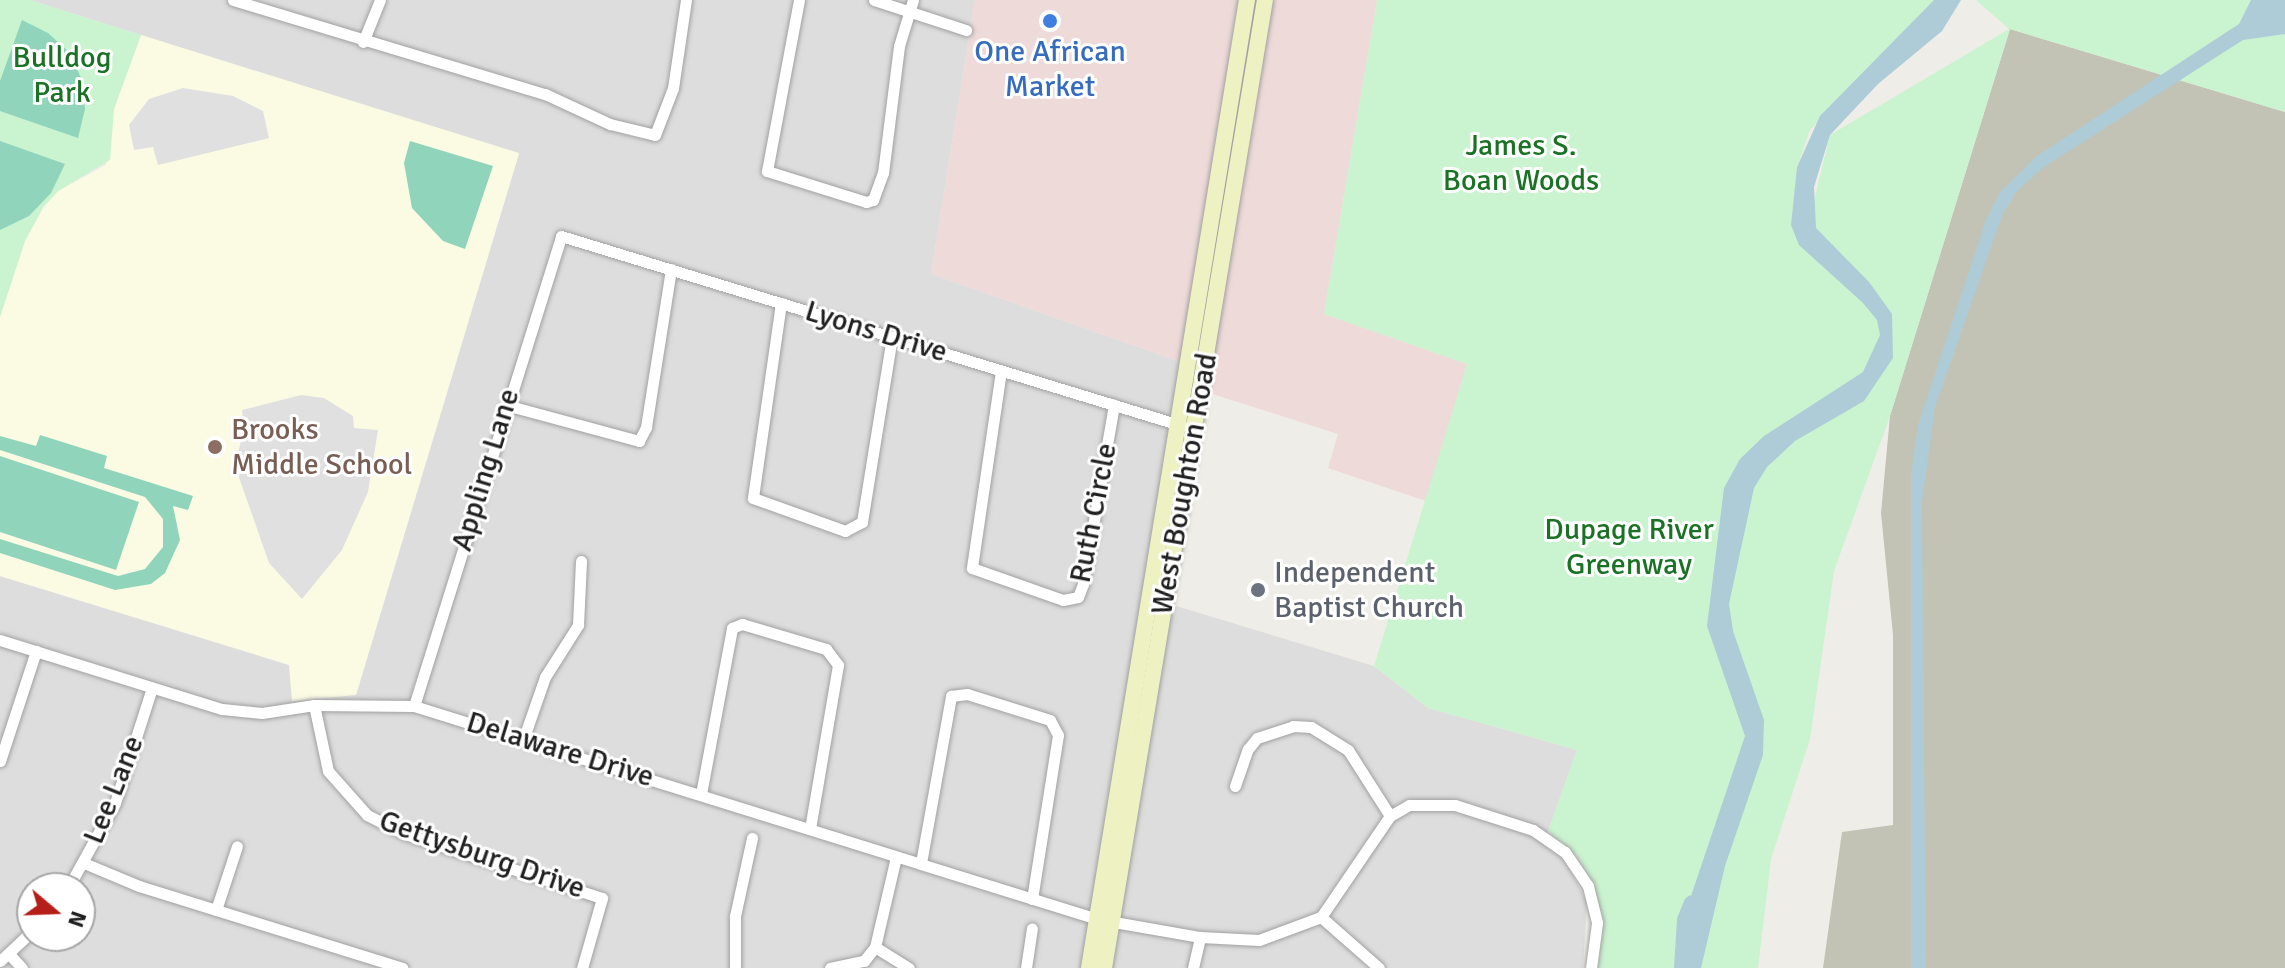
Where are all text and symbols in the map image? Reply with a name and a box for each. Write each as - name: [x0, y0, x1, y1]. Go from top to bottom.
- marker: One African Market: [1041, 12, 1059, 30]
- place label: One African Market: [974, 34, 1126, 104]
- park label: Bulldog Park: [12, 40, 112, 110]
- park label: James S. Boan Woods: [1443, 128, 1599, 198]
- street label: Lyons Drive: [801, 293, 951, 371]
- street label: West Boughton Road: [1144, 350, 1226, 618]
- street label: Appling Lane: [444, 385, 528, 555]
- place label: Brooks Middle School: [231, 412, 412, 482]
- marker: Brooks Middle School: [206, 438, 224, 456]
- street label: Ruth Circle: [1063, 440, 1125, 586]
- park label: Dupage River Greenway: [1544, 512, 1714, 582]
- place label: Independent Baptist Church: [1274, 555, 1464, 626]
- marker: Independent Baptist Church: [1249, 581, 1267, 599]
- street label: Delaware Drive: [462, 704, 658, 796]
- street label: Lee Lane: [76, 731, 152, 849]
- street label: Gettysburg Drive: [374, 803, 590, 907]
- north arrow: [16, 872, 96, 952]
- text: N: [62, 908, 93, 931]

